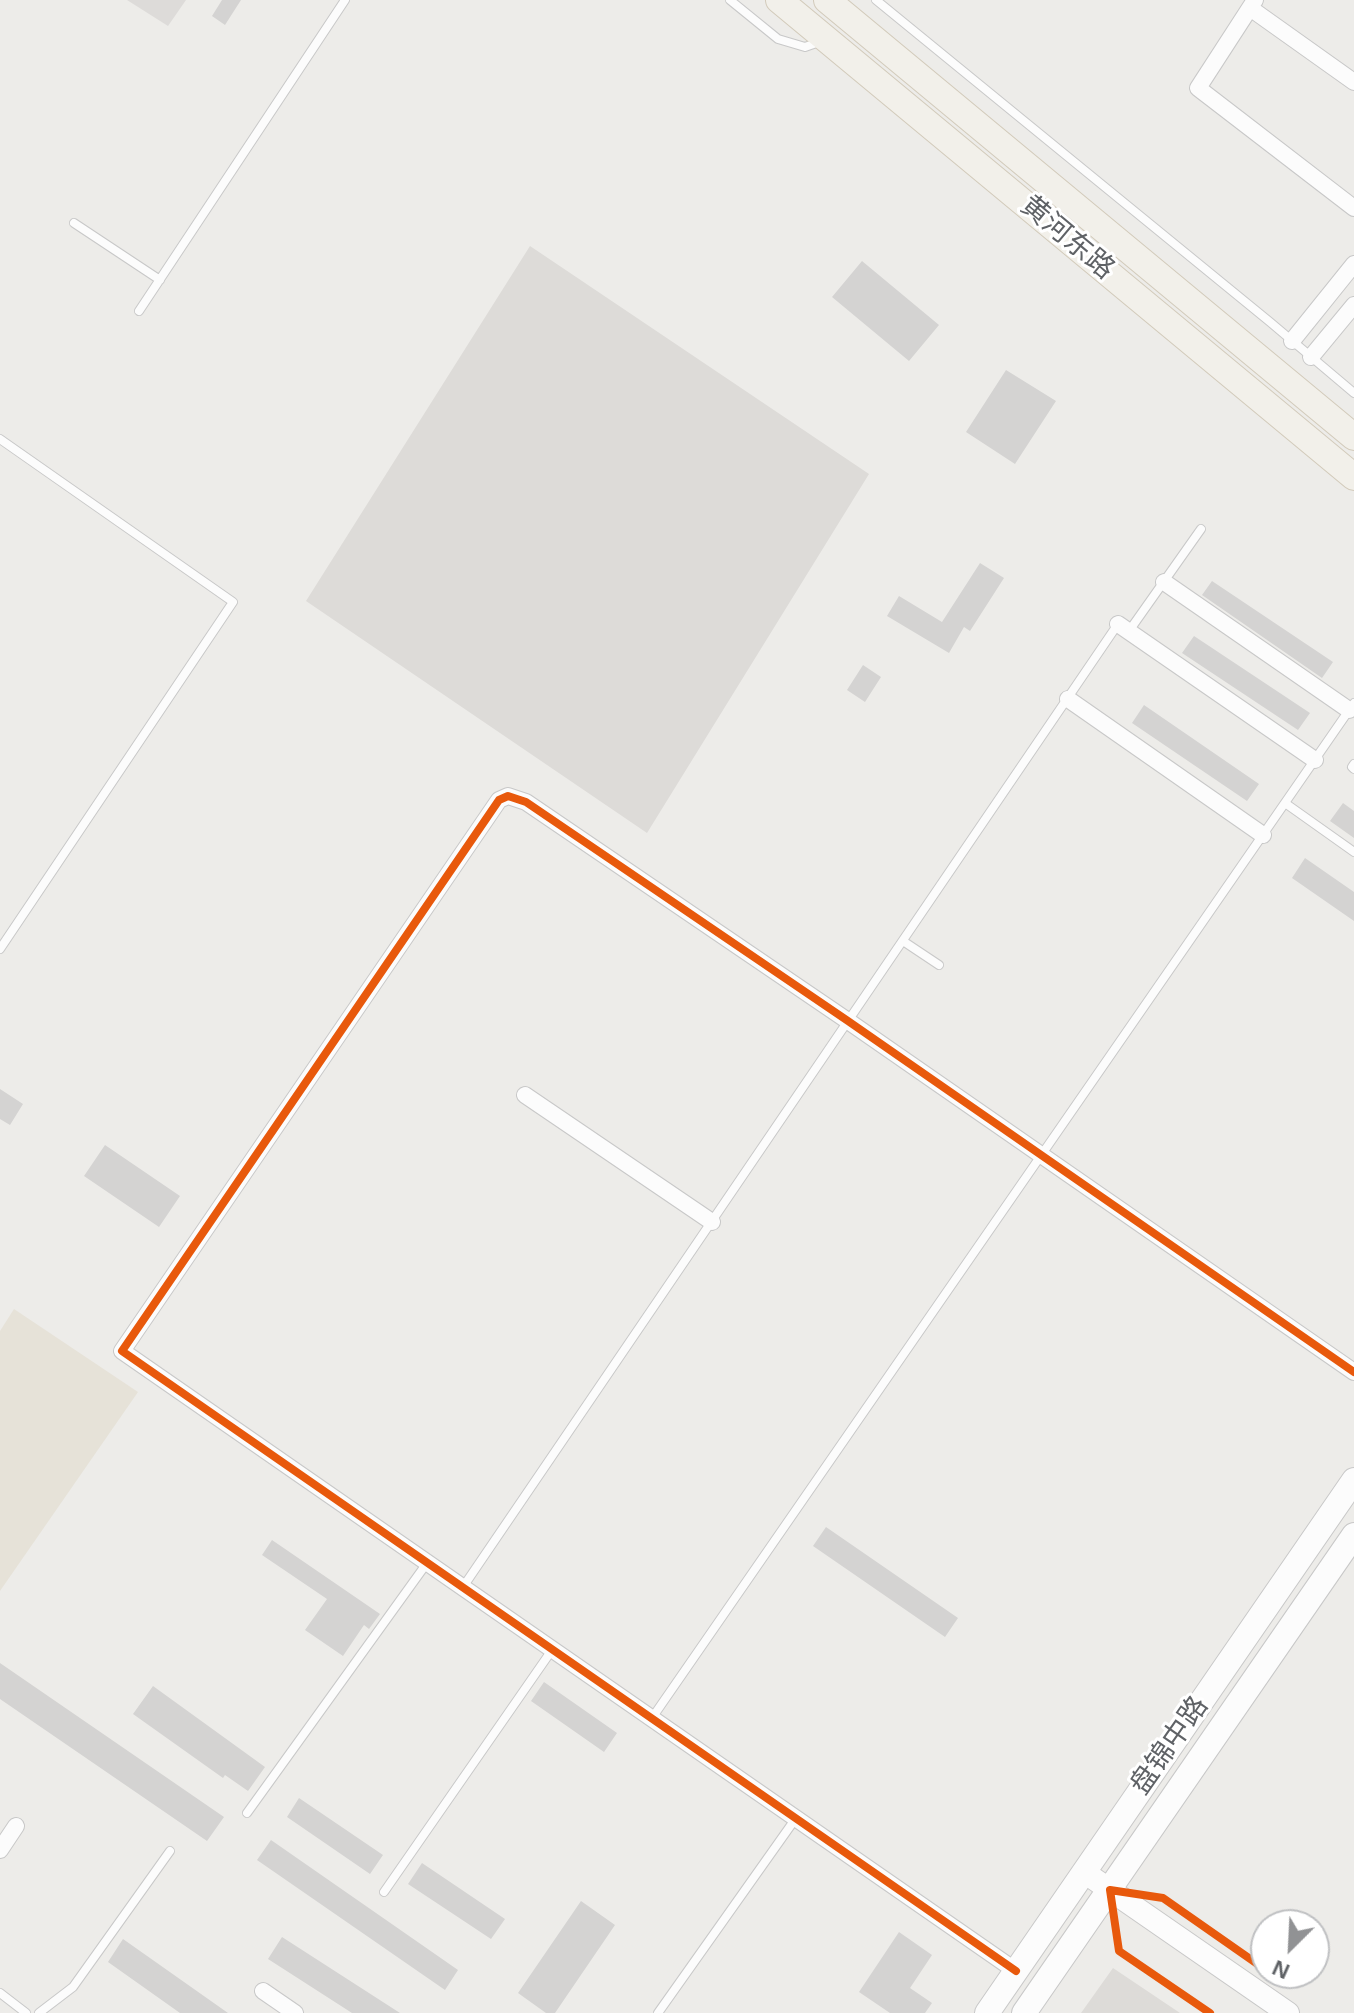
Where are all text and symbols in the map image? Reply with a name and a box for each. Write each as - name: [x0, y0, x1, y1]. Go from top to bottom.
- street label: 黄河东路: [1013, 189, 1121, 287]
- street label: 盘锦中路: [1124, 1690, 1216, 1802]
- north arrow: [1250, 1909, 1330, 1989]
- text: N: [1269, 1955, 1293, 1984]

